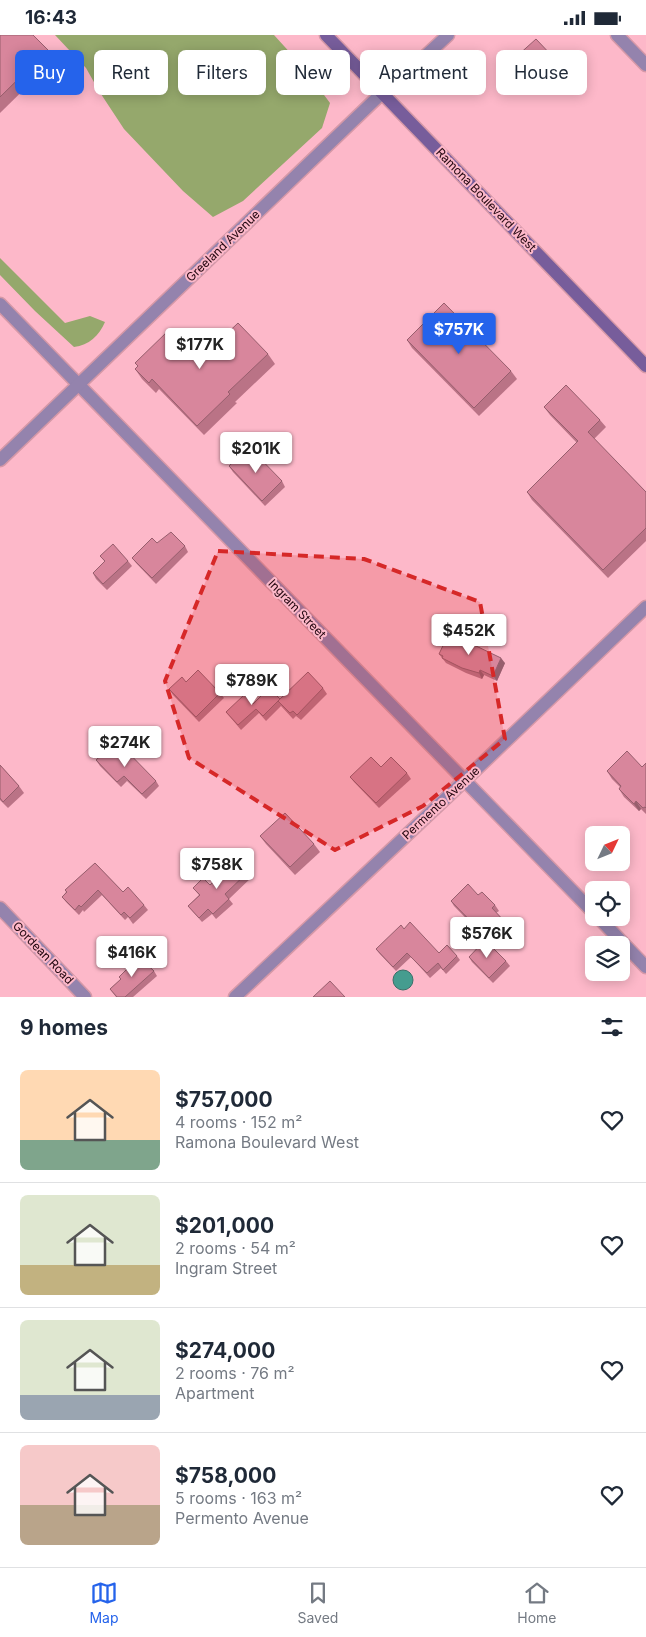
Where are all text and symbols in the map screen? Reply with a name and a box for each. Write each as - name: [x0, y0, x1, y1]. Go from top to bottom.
- text: 16:43: [25, 6, 77, 29]
- chip: Buy: [15, 50, 84, 95]
- chip: Rent: [94, 50, 168, 95]
- chip: Filters: [178, 50, 266, 95]
- chip: New: [276, 50, 350, 95]
- chip: Apartment: [360, 50, 486, 95]
- chip: House: [496, 50, 587, 95]
- street label: Ramona Boulevard West: [433, 145, 540, 255]
- street label: Greeland Avenue: [183, 207, 263, 285]
- pin: $757K: [424, 313, 494, 355]
- text: $757K: [434, 319, 484, 339]
- pin: $177K: [165, 327, 235, 370]
- text: $177K: [176, 334, 224, 354]
- pin: $201K: [221, 431, 291, 474]
- text: $201K: [231, 438, 281, 458]
- street label: Ingram Street: [265, 576, 329, 641]
- pin: $452K: [434, 613, 504, 656]
- text: $452K: [442, 620, 496, 640]
- pin: $789K: [217, 663, 287, 706]
- text: $789K: [226, 670, 278, 690]
- pin: $274K: [90, 725, 160, 768]
- text: $274K: [99, 732, 151, 752]
- street label: Permento Avenue: [399, 763, 483, 842]
- north arrow: [585, 826, 630, 871]
- map controls: [585, 826, 630, 981]
- pin: $758K: [182, 847, 252, 890]
- text: $758K: [191, 854, 243, 874]
- button: locate: [585, 881, 630, 926]
- pin: $576K: [452, 917, 522, 959]
- street label: Gordean Road: [10, 918, 77, 987]
- text: $576K: [461, 923, 513, 943]
- pin: $416K: [97, 935, 167, 978]
- button: layers: [585, 936, 630, 981]
- text: $416K: [107, 942, 157, 962]
- icon: filters: [598, 1013, 626, 1041]
- text: 9 homes: [20, 1015, 108, 1040]
- text: $757,000: [175, 1087, 273, 1112]
- icon: home: [60, 1090, 120, 1150]
- icon: heart: [598, 1106, 626, 1134]
- text: 4 rooms · 152 m²: [175, 1112, 302, 1132]
- text: Ramona Boulevard West: [175, 1132, 359, 1152]
- text: $201,000: [175, 1213, 274, 1238]
- icon: home: [60, 1215, 120, 1275]
- icon: heart: [598, 1231, 626, 1259]
- text: 2 rooms · 54 m²: [175, 1238, 296, 1258]
- text: Ingram Street: [175, 1258, 277, 1278]
- text: $274,000: [175, 1338, 275, 1363]
- icon: home: [60, 1340, 120, 1400]
- icon: heart: [598, 1356, 626, 1384]
- text: 2 rooms · 76 m²: [175, 1363, 295, 1383]
- text: Apartment: [175, 1383, 255, 1403]
- text: $758,000: [175, 1463, 276, 1488]
- icon: home: [60, 1465, 120, 1525]
- icon: heart: [598, 1481, 626, 1509]
- text: 5 rooms · 163 m²: [175, 1488, 302, 1508]
- text: Permento Avenue: [175, 1508, 309, 1528]
- tab: Map: [89, 1579, 119, 1626]
- tab: Saved: [297, 1579, 338, 1626]
- tab: Home: [517, 1579, 557, 1626]

